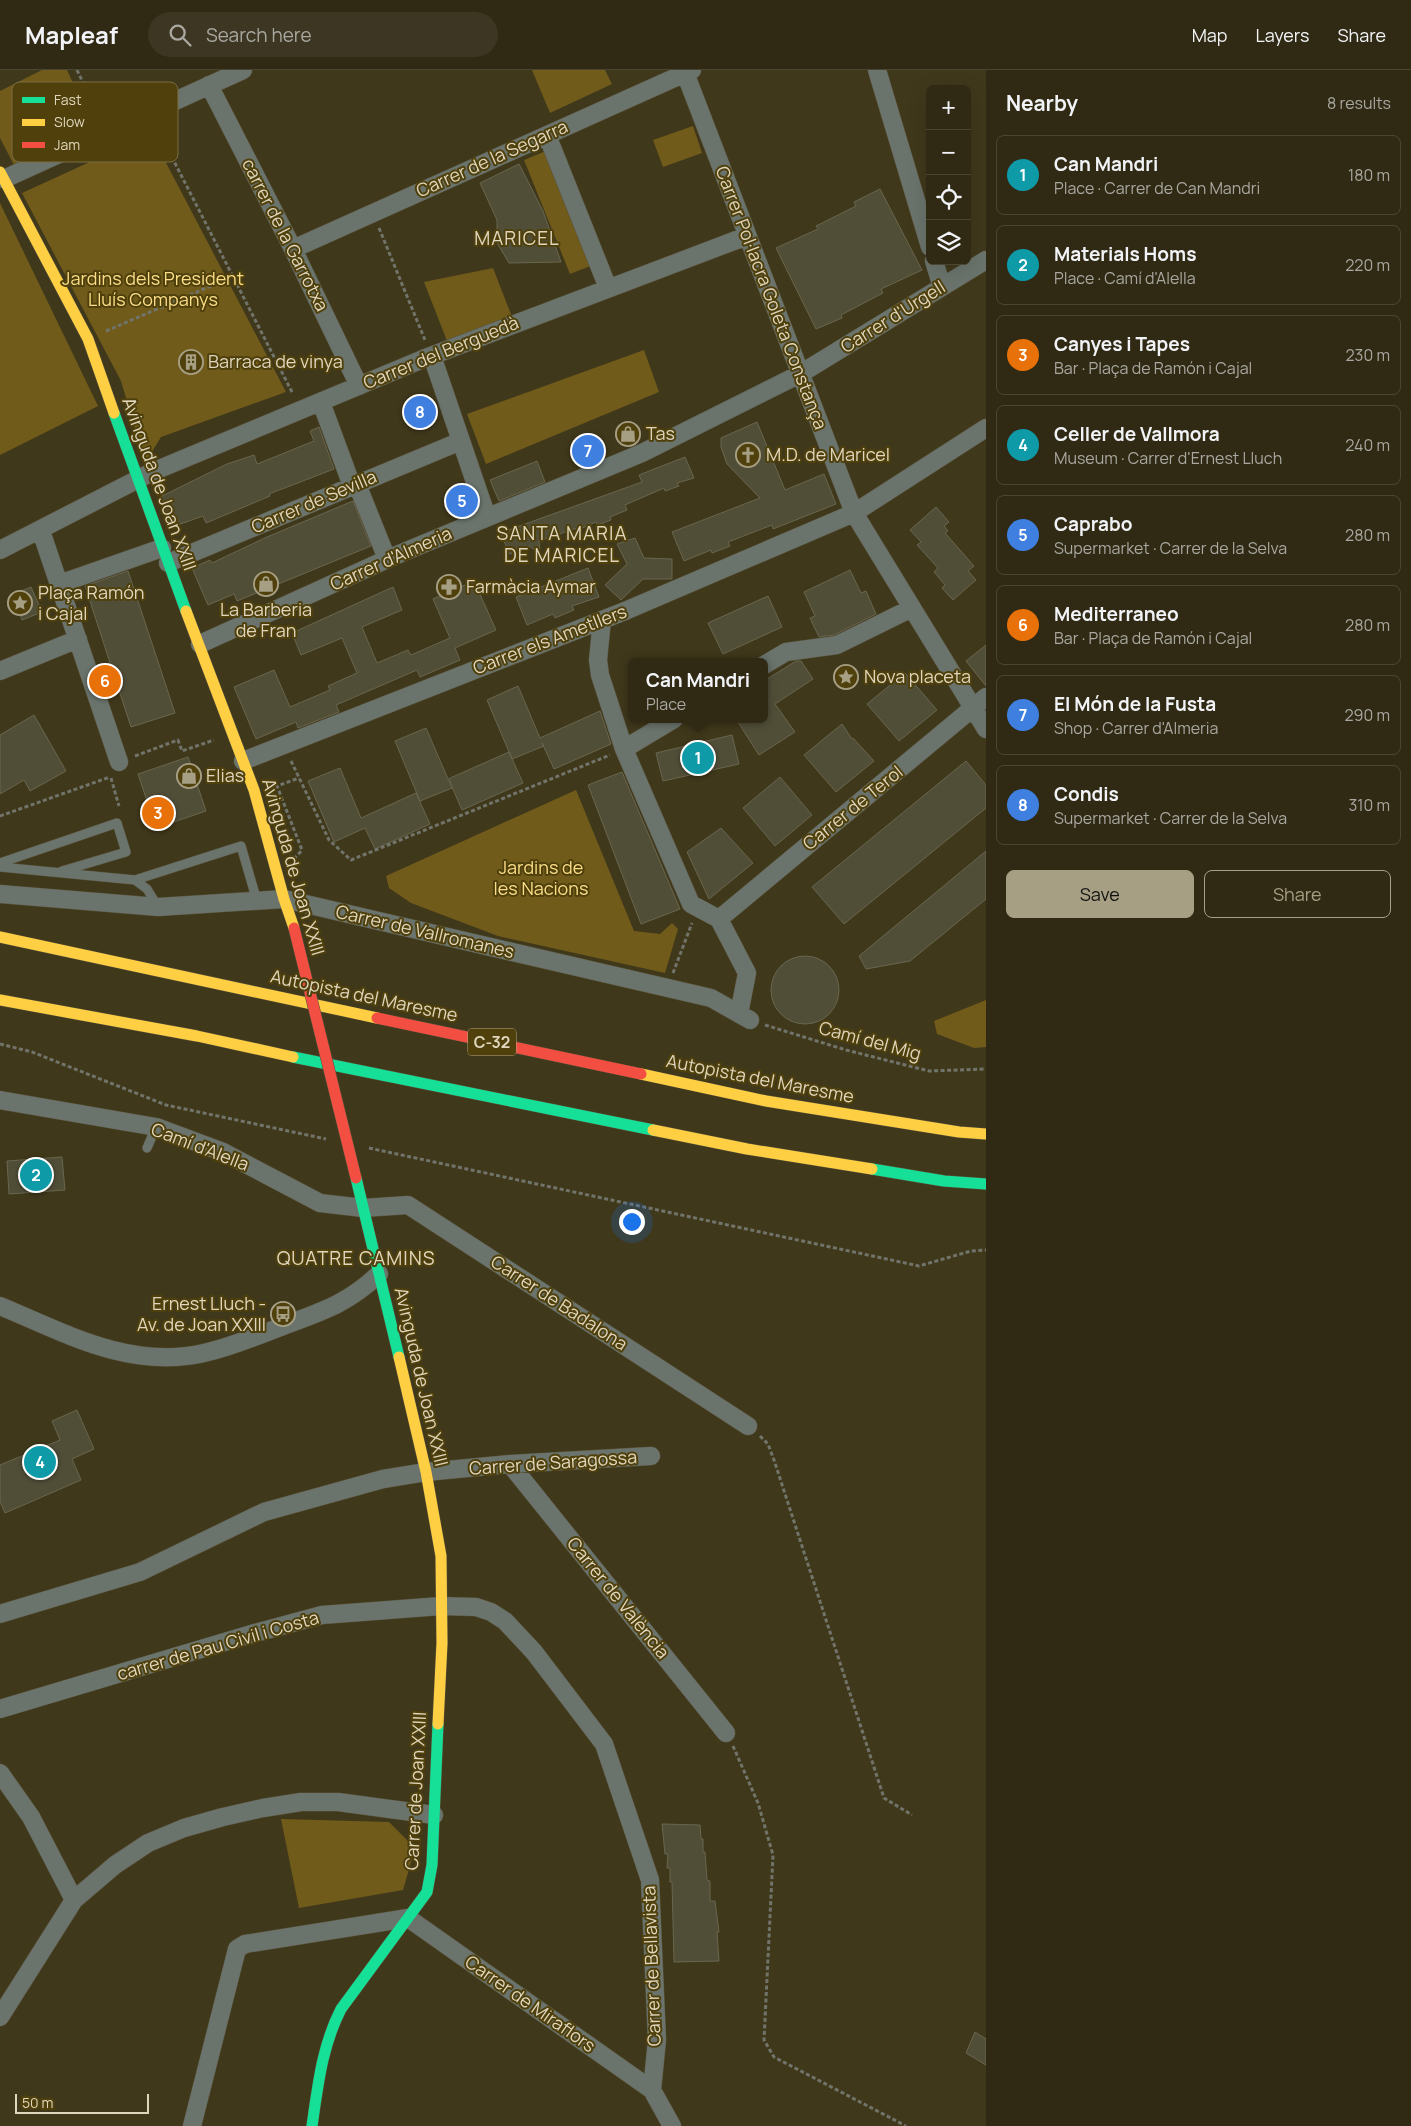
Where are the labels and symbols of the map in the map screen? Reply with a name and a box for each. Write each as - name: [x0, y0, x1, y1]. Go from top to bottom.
- legend: [12, 82, 178, 162]
- text: Fast: [54, 90, 82, 109]
- text: Slow: [54, 112, 85, 131]
- street label: Carrer de la Segarra: [412, 114, 571, 202]
- text: Jam: [54, 135, 80, 154]
- street label: carrer de la Garrotxa: [237, 154, 335, 315]
- street label: Carrer Pol·lacra Goleta Constança: [711, 163, 833, 433]
- district label: MARICEL: [474, 225, 560, 251]
- park label: Jardins dels President Lluís Companys: [62, 266, 244, 311]
- street label: Carrer d'Urgell: [836, 274, 949, 358]
- street label: Carrer del Berguedà: [359, 310, 522, 394]
- building icon: Barraca de vinya: [178, 349, 204, 375]
- place label: Barraca de vinya: [208, 349, 343, 373]
- pin: 8: [404, 393, 436, 431]
- street label: Avinguda de Joan XXIII: [117, 394, 202, 574]
- shop icon: Tas: [615, 421, 641, 447]
- place label: Tas: [646, 421, 675, 445]
- pin: 7: [572, 432, 604, 470]
- church icon: M.D. de Maricel: [735, 442, 761, 468]
- place label: M.D. de Maricel: [766, 442, 890, 466]
- street label: Carrer de Sevilla: [247, 464, 380, 538]
- pin: 5: [446, 482, 478, 520]
- district label: SANTA MARIA DE MARICEL: [496, 520, 628, 568]
- street label: Carrer d'Almeria: [326, 521, 455, 596]
- shop icon: La Barberia de Fran: [253, 571, 279, 597]
- pharmacy icon: Farmàcia Aymar: [436, 574, 462, 600]
- place label: Farmàcia Aymar: [466, 574, 596, 598]
- place label: Plaça Ramón i Cajal: [38, 580, 144, 625]
- place icon: Plaça Ramón i Cajal: [7, 590, 33, 616]
- place label: La Barberia de Fran: [220, 597, 312, 642]
- street label: Carrer els Ametllers: [469, 599, 630, 679]
- pin: 6: [89, 662, 121, 700]
- place icon: Nova placeta: [833, 664, 859, 690]
- place label: Nova placeta: [864, 664, 971, 688]
- pin: 1: [682, 739, 714, 777]
- street label: Carrer de Terol: [797, 759, 907, 855]
- shop icon: Elias: [176, 763, 202, 789]
- place label: Elias: [206, 763, 244, 787]
- street label: Avinguda de Joan XXIII: [257, 776, 331, 958]
- pin: 3: [142, 794, 174, 832]
- park label: Jardins de les Nacions: [494, 855, 588, 900]
- street label: Carrer de Vallromanes: [334, 899, 517, 963]
- street label: Autopista del Maresme: [268, 963, 460, 1027]
- street label: Camí del Mig: [816, 1015, 924, 1065]
- road number: C-32: [468, 1029, 516, 1056]
- street label: Autopista del Maresme: [664, 1048, 856, 1108]
- street label: Camí d'Alella: [148, 1116, 253, 1176]
- pin: 2: [20, 1156, 52, 1194]
- your location: [619, 1209, 645, 1235]
- district label: QUATRE CAMINS: [277, 1245, 435, 1271]
- street label: Carrer de Badalona: [487, 1249, 632, 1355]
- street label: Avinguda de Joan XXIII: [390, 1285, 454, 1469]
- place label: Ernest Lluch - Av. de Joan XXIII: [137, 1291, 266, 1336]
- bus stop icon: Ernest Lluch - Av. de Joan XXIII: [270, 1301, 296, 1327]
- pin: 4: [24, 1443, 56, 1481]
- street label: Carrer de Saragossa: [468, 1444, 638, 1480]
- street label: Carrer de València: [562, 1531, 675, 1663]
- street label: carrer de Pau Civil i Costa: [114, 1605, 321, 1685]
- street label: Carrer de Joan XXIII: [399, 1711, 431, 1871]
- street label: Carrer de Bellavista: [636, 1885, 666, 2047]
- street label: Carrer de Miraflors: [461, 1949, 601, 2057]
- scale bar: [15, 2091, 149, 2114]

